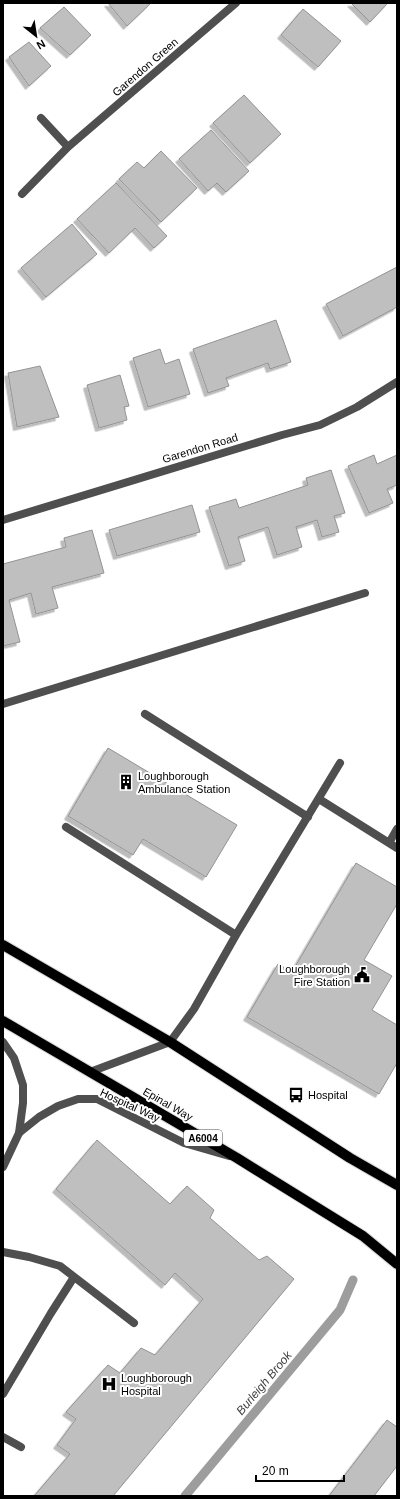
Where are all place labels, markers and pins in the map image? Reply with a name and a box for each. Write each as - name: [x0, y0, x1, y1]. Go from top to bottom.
- place label: Loughborough Ambulance Station: [138, 770, 230, 795]
- building icon: Loughborough Ambulance Station: [117, 773, 135, 791]
- place label: Loughborough Fire Station: [279, 963, 350, 988]
- public building icon: Loughborough Fire Station: [353, 966, 371, 984]
- bus stop icon: Hospital: [287, 1086, 305, 1104]
- place label: Hospital: [308, 1089, 348, 1101]
- place label: Loughborough Hospital: [121, 1372, 192, 1397]
- hospital icon: Loughborough Hospital: [100, 1375, 118, 1393]

